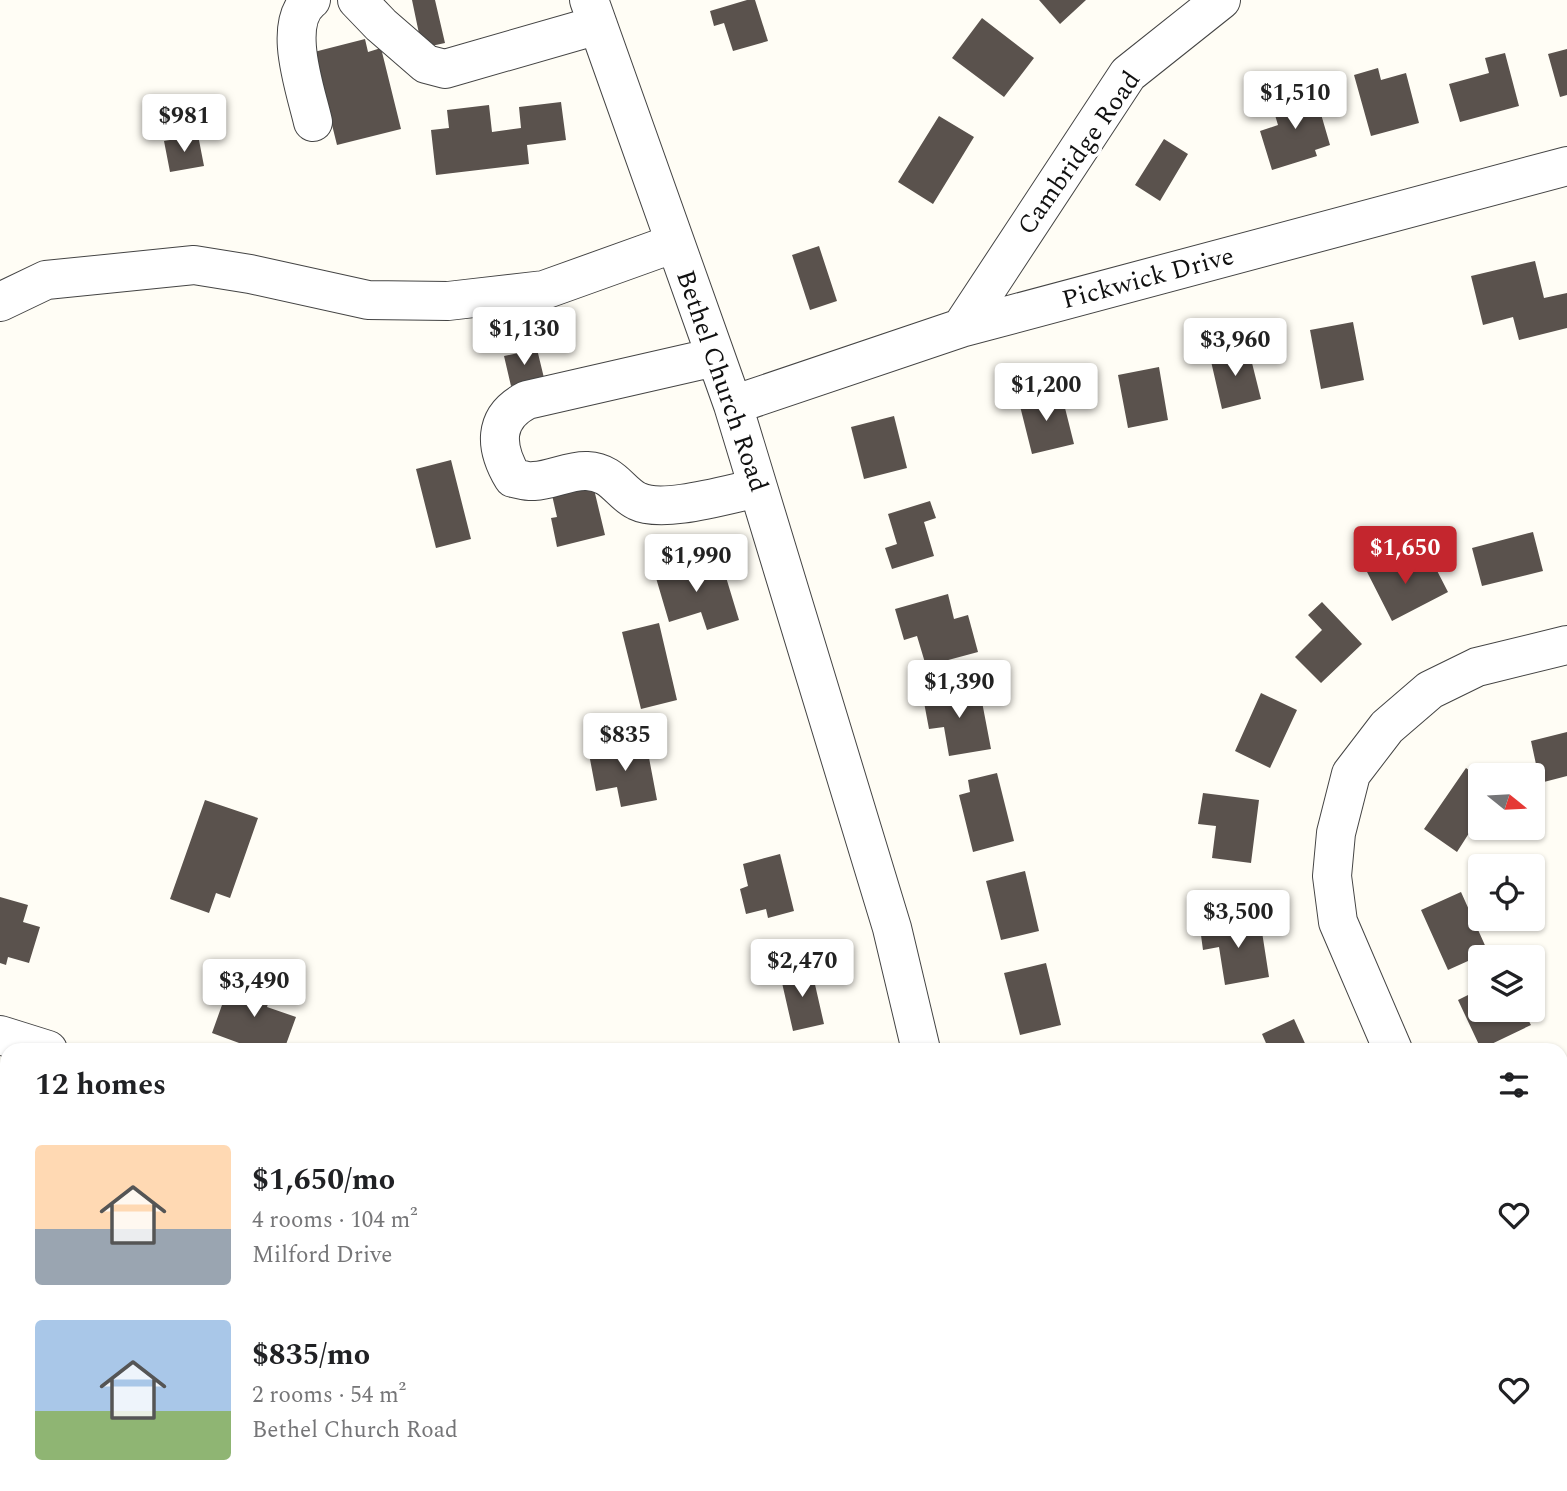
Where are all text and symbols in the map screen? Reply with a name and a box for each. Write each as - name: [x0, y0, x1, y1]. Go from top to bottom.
- street label: Cambridge Road: [1007, 63, 1151, 243]
- pin: $1,510: [1238, 72, 1352, 131]
- text: $1,510: [1260, 76, 1330, 111]
- pin: $981: [143, 94, 225, 154]
- text: $981: [158, 99, 210, 134]
- street label: Pickwick Drive: [1058, 236, 1238, 320]
- street label: Bethel Church Road: [665, 265, 779, 497]
- pin: $1,130: [467, 308, 581, 367]
- text: $1,130: [489, 312, 559, 347]
- pin: $3,960: [1178, 318, 1292, 378]
- text: $3,960: [1200, 323, 1270, 358]
- pin: $1,200: [989, 364, 1103, 423]
- text: $1,200: [1011, 368, 1081, 403]
- pin: $1,650: [1348, 526, 1462, 586]
- text: $1,650: [1370, 531, 1440, 566]
- pin: $1,990: [639, 534, 753, 594]
- text: $1,990: [661, 539, 731, 574]
- pin: $1,390: [902, 660, 1016, 720]
- text: $1,390: [924, 665, 994, 700]
- pin: $835: [584, 714, 666, 773]
- text: $835: [599, 718, 651, 753]
- north arrow: [1468, 763, 1545, 840]
- map controls: [1468, 763, 1545, 1022]
- button: locate: [1468, 854, 1545, 931]
- pin: $3,500: [1181, 890, 1295, 950]
- text: $3,500: [1203, 895, 1273, 930]
- pin: $2,470: [745, 940, 859, 999]
- text: $2,470: [767, 944, 837, 979]
- button: layers: [1468, 945, 1545, 1022]
- pin: $3,490: [197, 960, 311, 1019]
- text: $3,490: [219, 964, 289, 999]
- text: 12 homes: [35, 1062, 166, 1108]
- icon: filters: [1495, 1066, 1533, 1104]
- text: $1,650/mo: [252, 1157, 395, 1203]
- icon: home: [91, 1173, 175, 1257]
- icon: heart: [1495, 1196, 1533, 1234]
- text: 4 rooms · 104 m²: [252, 1203, 418, 1238]
- text: Milford Drive: [252, 1238, 392, 1273]
- text: $835/mo: [252, 1332, 370, 1378]
- icon: home: [91, 1348, 175, 1432]
- icon: heart: [1495, 1371, 1533, 1409]
- text: 2 rooms · 54 m²: [252, 1378, 406, 1413]
- text: Bethel Church Road: [252, 1413, 458, 1448]

